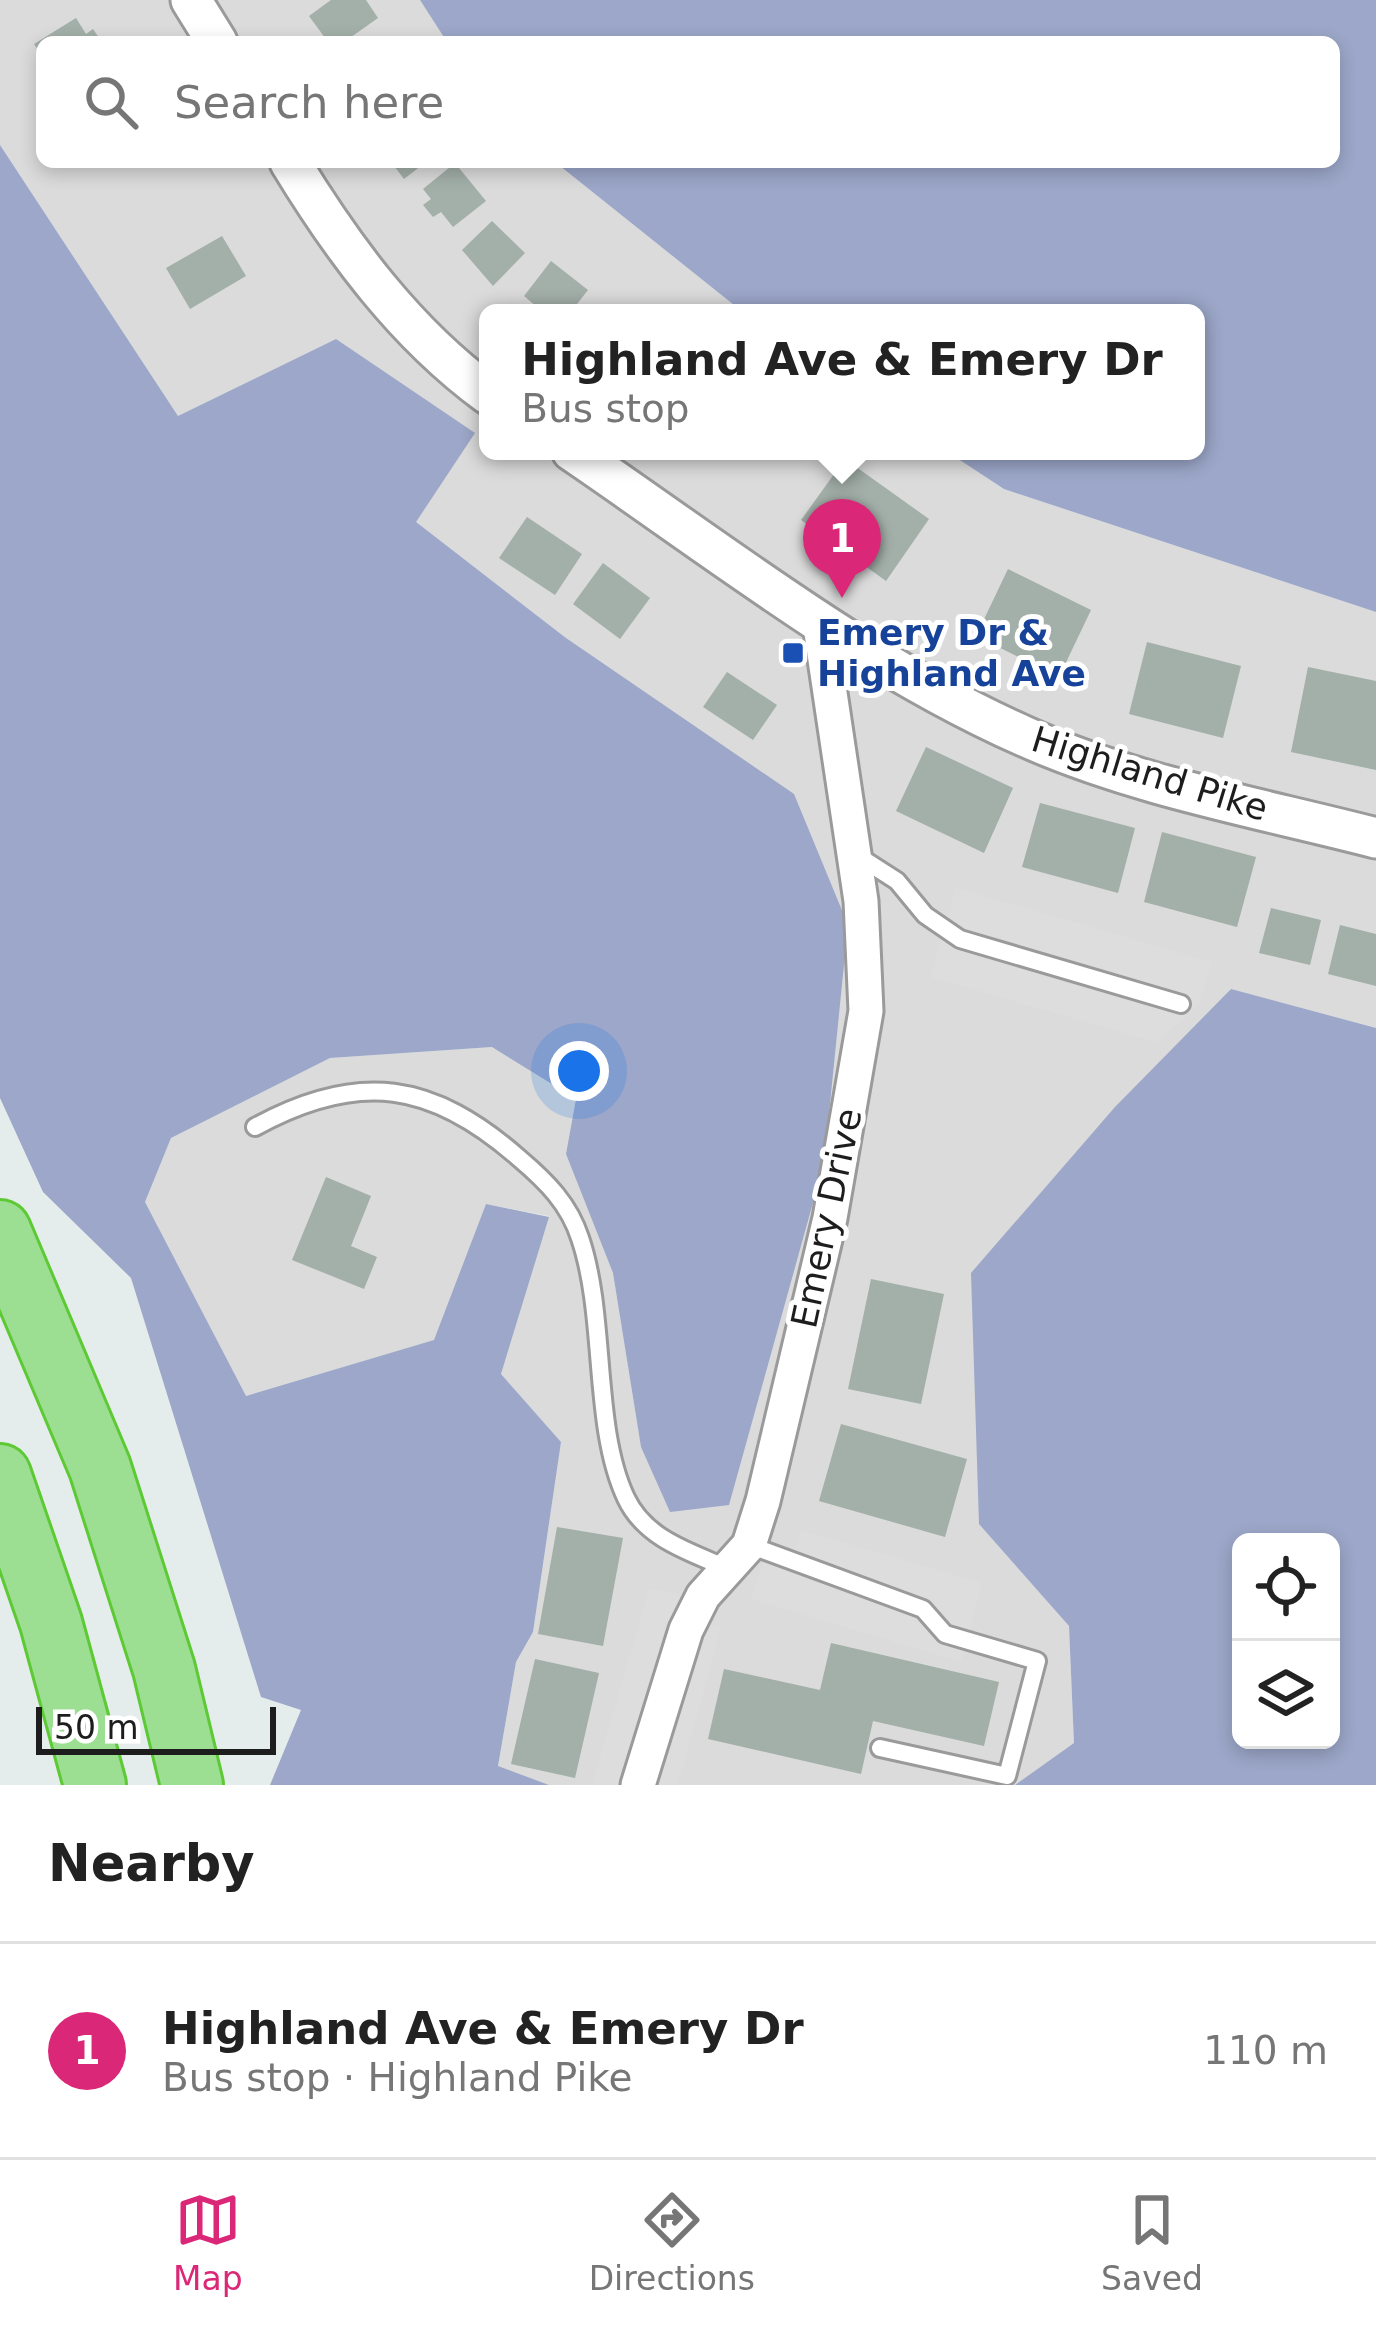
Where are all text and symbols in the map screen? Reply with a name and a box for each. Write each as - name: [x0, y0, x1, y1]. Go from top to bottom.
- search box: [36, 36, 1340, 168]
- icon: search: [78, 69, 144, 135]
- text: Search here: [174, 76, 444, 129]
- popup: [479, 304, 1205, 460]
- text: Highland Ave & Emery Dr: [521, 333, 1163, 386]
- text: Bus stop: [521, 386, 690, 431]
- pin: 1: [803, 499, 881, 598]
- place label: Emery Dr & Highland Ave: [817, 612, 1086, 694]
- marker: Emery Dr & Highland Ave: [780, 640, 806, 666]
- street label: Highland Pike: [1027, 718, 1273, 829]
- your location: [549, 1041, 609, 1101]
- street label: Emery Drive: [783, 1105, 870, 1332]
- map controls: [1232, 1533, 1340, 1749]
- button: locate: [1232, 1533, 1340, 1641]
- button: layers: [1232, 1641, 1340, 1749]
- scale bar: [36, 1701, 276, 1754]
- text: 50 m: [54, 1708, 139, 1747]
- text: Nearby: [48, 1834, 255, 1893]
- text: Highland Ave & Emery Dr: [162, 2002, 804, 2055]
- text: 1: [73, 2028, 101, 2073]
- text: 110 m: [1203, 2028, 1328, 2073]
- text: Bus stop · Highland Pike: [162, 2055, 633, 2100]
- tab: Map: [173, 2187, 243, 2298]
- tab: Directions: [589, 2187, 755, 2298]
- tab: Saved: [1101, 2187, 1203, 2298]

